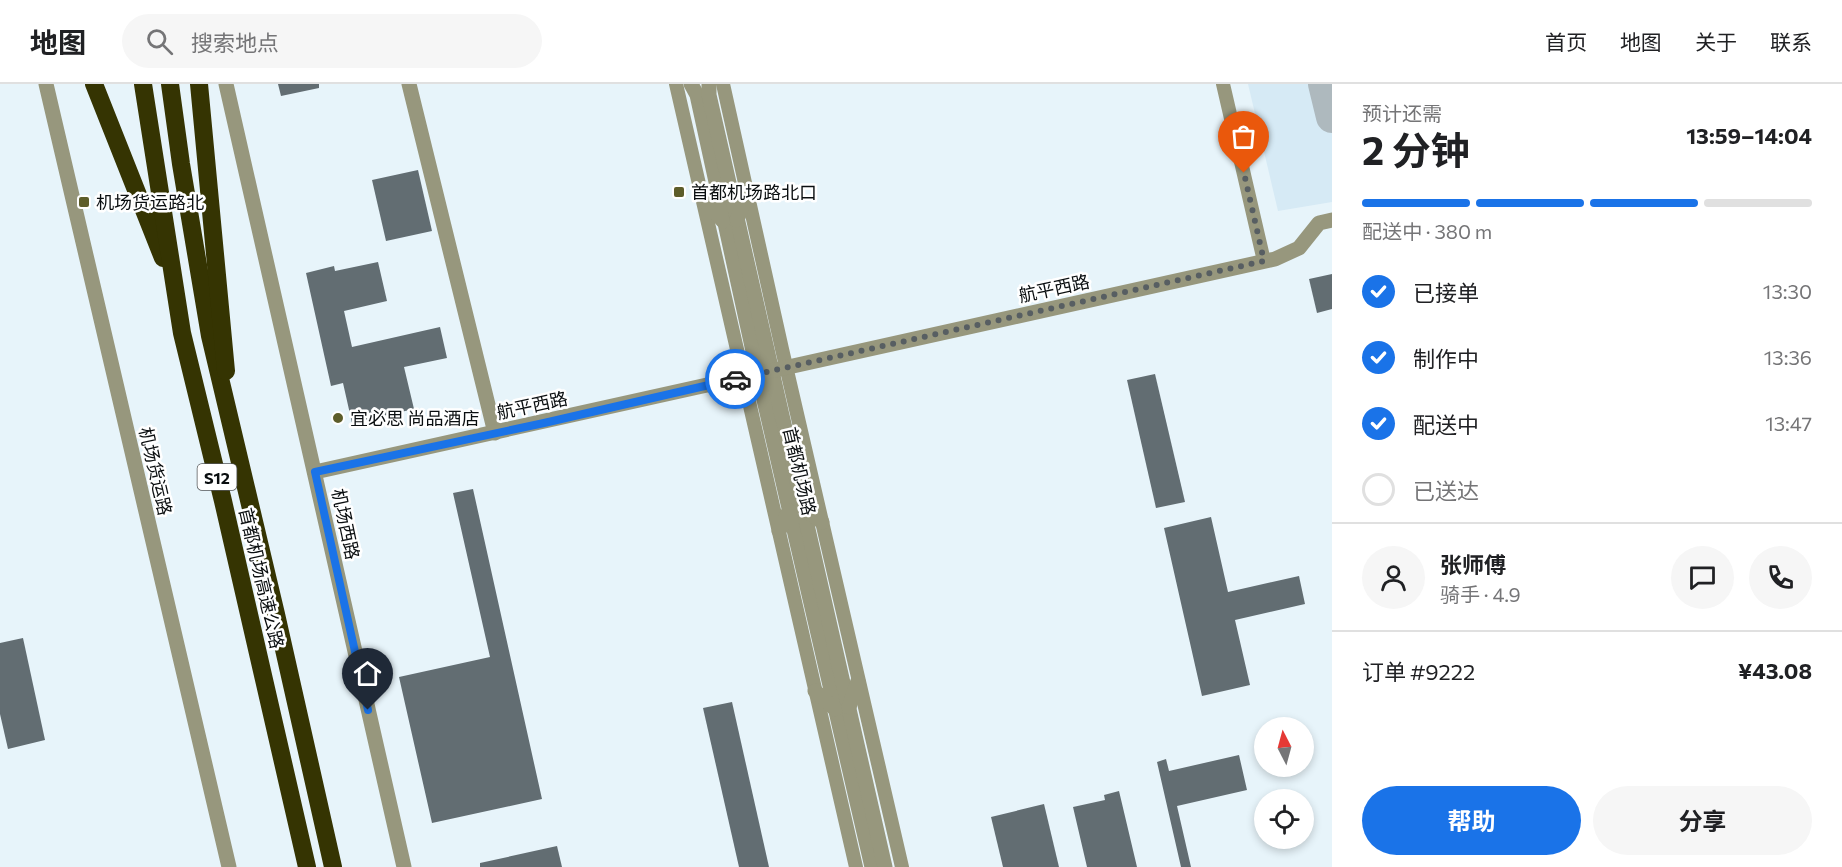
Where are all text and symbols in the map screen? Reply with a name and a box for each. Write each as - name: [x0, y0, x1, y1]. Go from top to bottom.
- search box: [122, 14, 542, 68]
- text: 地图: [30, 25, 86, 59]
- icon: search: [143, 25, 176, 58]
- text: 搜索地点: [191, 29, 279, 56]
- text: 首页: [1545, 29, 1587, 54]
- text: 地图: [1620, 29, 1662, 54]
- text: 关于: [1695, 29, 1737, 54]
- text: 联系: [1770, 29, 1812, 54]
- text: 预计还需: [1362, 101, 1442, 125]
- pin: [1218, 111, 1269, 173]
- icon: bag: [1227, 120, 1260, 153]
- text: 13:59–14:04: [1686, 122, 1812, 149]
- text: 2 分钟: [1362, 125, 1470, 173]
- place label: 首都机场路北口: [691, 181, 817, 203]
- marker: 首都机场路北口: [672, 185, 686, 199]
- place label: 机场货运路北: [96, 191, 204, 213]
- marker: 机场货运路北: [77, 195, 91, 209]
- text: 配送中 · 380 m: [1362, 219, 1492, 243]
- street label: 航平西路: [1016, 270, 1092, 306]
- icon: check: [1362, 275, 1395, 308]
- text: 已接单: [1413, 279, 1479, 306]
- text: 13:30: [1763, 279, 1812, 303]
- icon: check: [1362, 341, 1395, 374]
- text: 制作中: [1413, 345, 1479, 372]
- text: 13:36: [1764, 345, 1812, 369]
- courier: [705, 349, 765, 409]
- icon: car: [719, 363, 752, 396]
- street label: 航平西路: [494, 387, 570, 423]
- place label: 宜必思 尚品酒店: [350, 407, 479, 429]
- icon: check: [1362, 407, 1395, 440]
- marker: 宜必思 尚品酒店: [331, 411, 345, 425]
- text: 配送中: [1413, 411, 1479, 438]
- text: 13:47: [1765, 411, 1812, 435]
- street label: 机场货运路: [135, 425, 177, 517]
- street label: 首都机场路: [779, 425, 821, 517]
- road number: S12: [198, 464, 236, 490]
- text: 已送达: [1413, 477, 1479, 504]
- street label: 机场西路: [328, 486, 364, 562]
- street label: 首都机场高速公路: [235, 505, 289, 651]
- button: person: [1362, 546, 1425, 609]
- button: chat: [1671, 546, 1734, 609]
- button: phone: [1749, 546, 1812, 609]
- text: 张师傅: [1440, 551, 1506, 578]
- text: 骑手 · 4.9: [1440, 582, 1521, 606]
- pin: [342, 648, 393, 710]
- icon: home: [351, 657, 384, 690]
- text: ¥43.08: [1738, 657, 1812, 684]
- text: 订单 #9222: [1362, 658, 1475, 685]
- north arrow: [1254, 717, 1314, 777]
- map controls: [1254, 717, 1314, 849]
- button: 帮助: [1362, 786, 1581, 855]
- button: 分享: [1593, 786, 1812, 855]
- button: locate: [1254, 789, 1314, 849]

